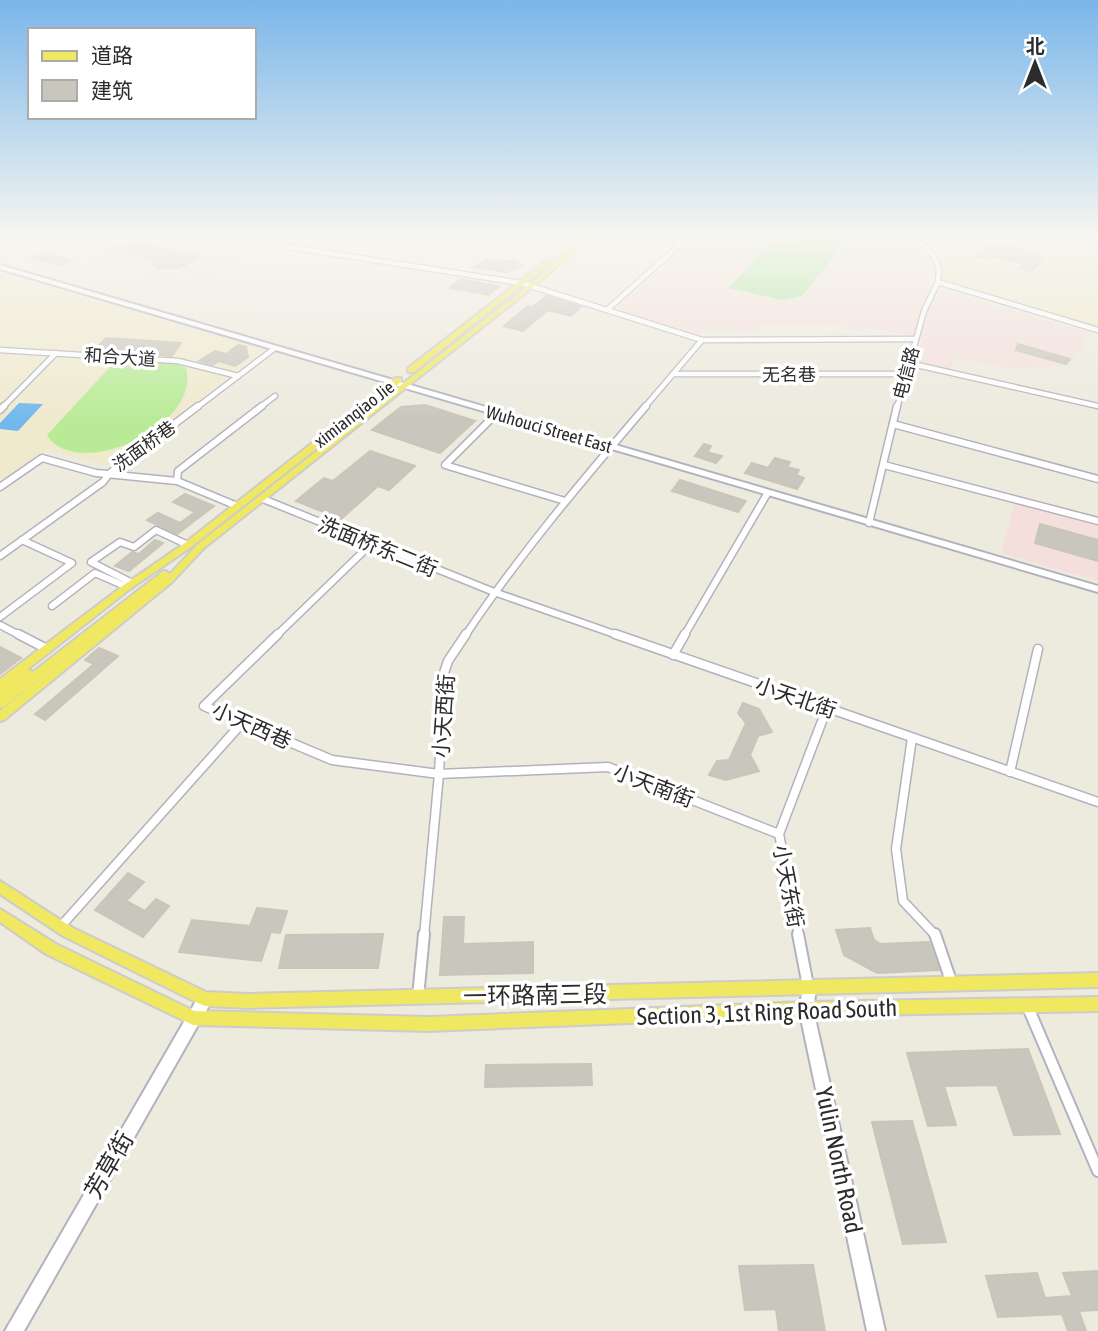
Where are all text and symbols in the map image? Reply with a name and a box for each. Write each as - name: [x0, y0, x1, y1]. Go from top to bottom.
- legend: [28, 28, 256, 119]
- north arrow: [1000, 28, 1070, 98]
- text: 北: [1025, 35, 1045, 57]
- text: 道路: [91, 43, 133, 67]
- text: 建筑: [91, 78, 133, 102]
- street label: 和合大道: [83, 344, 157, 370]
- street label: 电信路: [889, 344, 923, 402]
- street label: 无名巷: [762, 364, 816, 385]
- street label: ximianqiao Jie: [310, 376, 398, 452]
- street label: Wuhouci Street East: [484, 401, 614, 457]
- street label: 洗面桥巷: [109, 416, 179, 476]
- street label: 洗面桥东二街: [315, 511, 441, 581]
- street label: 小天北街: [752, 672, 840, 722]
- street label: 小天西街: [428, 673, 458, 759]
- street label: 小天西巷: [209, 697, 295, 753]
- street label: 小天南街: [610, 759, 698, 811]
- street label: 小天东街: [769, 842, 809, 930]
- street label: 一环路南三段: [463, 980, 607, 1010]
- street label: Section 3, 1st Ring Road South: [636, 994, 898, 1030]
- street label: Yulin North Road: [810, 1084, 868, 1236]
- street label: 芳草街: [79, 1127, 139, 1203]

